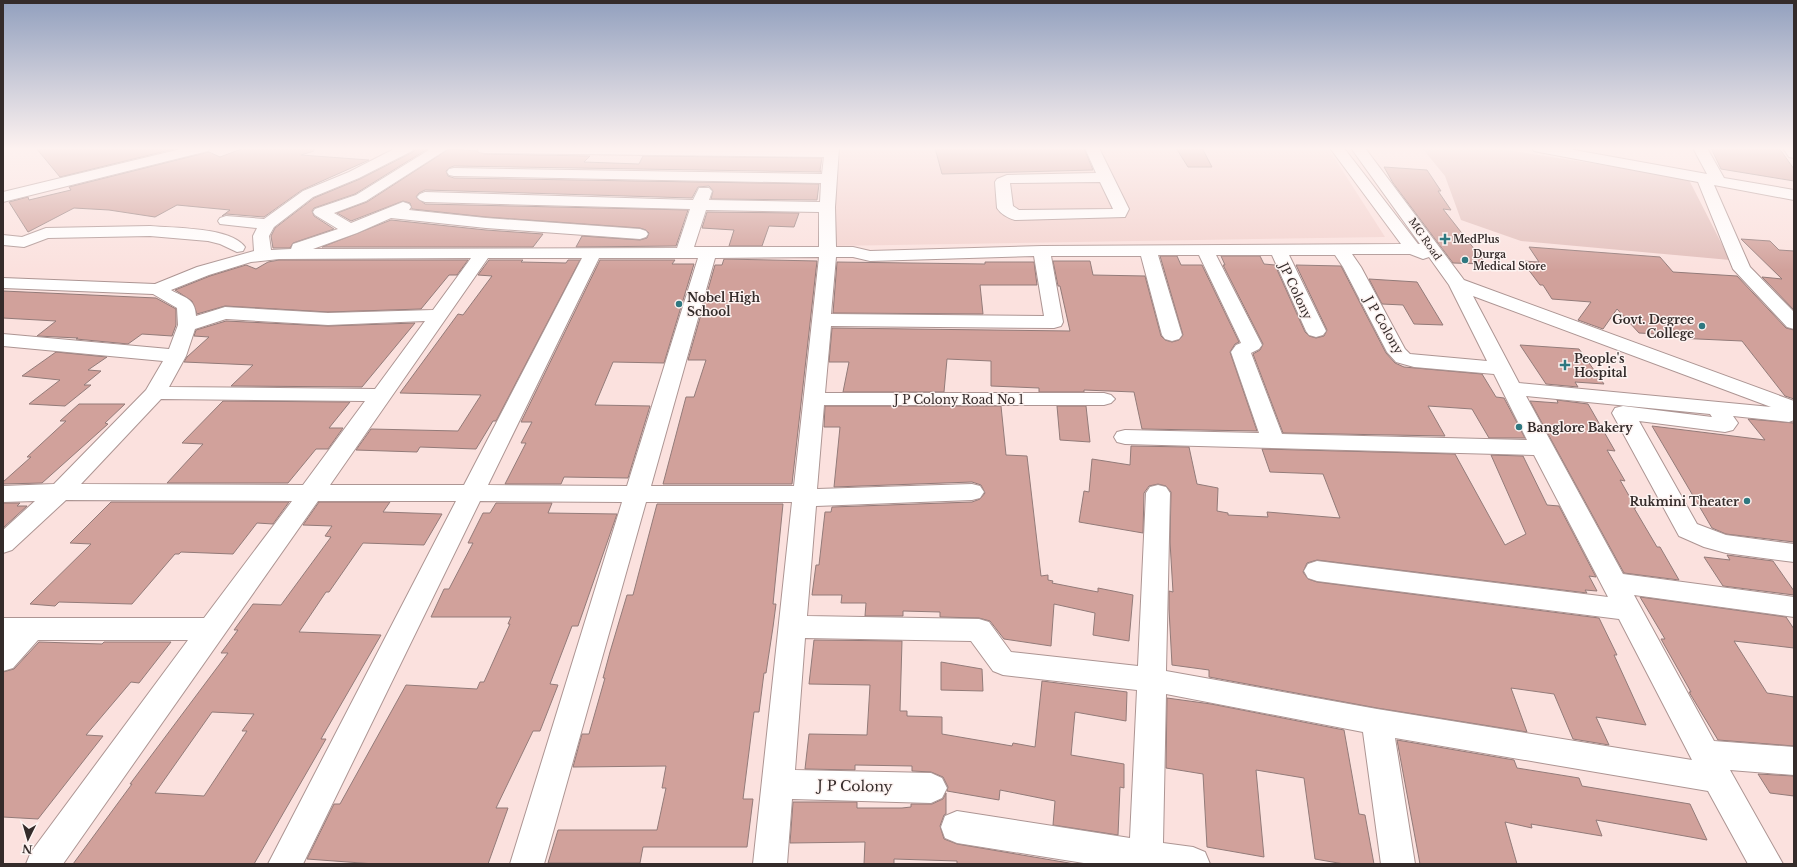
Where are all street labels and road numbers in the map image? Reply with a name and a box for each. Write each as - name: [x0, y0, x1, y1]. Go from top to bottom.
- street label: MG Road: [1406, 215, 1444, 263]
- street label: JP Colony: [1275, 258, 1316, 322]
- street label: J P Colony: [1360, 292, 1407, 357]
- street label: J P Colony Road No 1: [892, 392, 1024, 407]
- street label: J P Colony: [815, 776, 893, 796]

